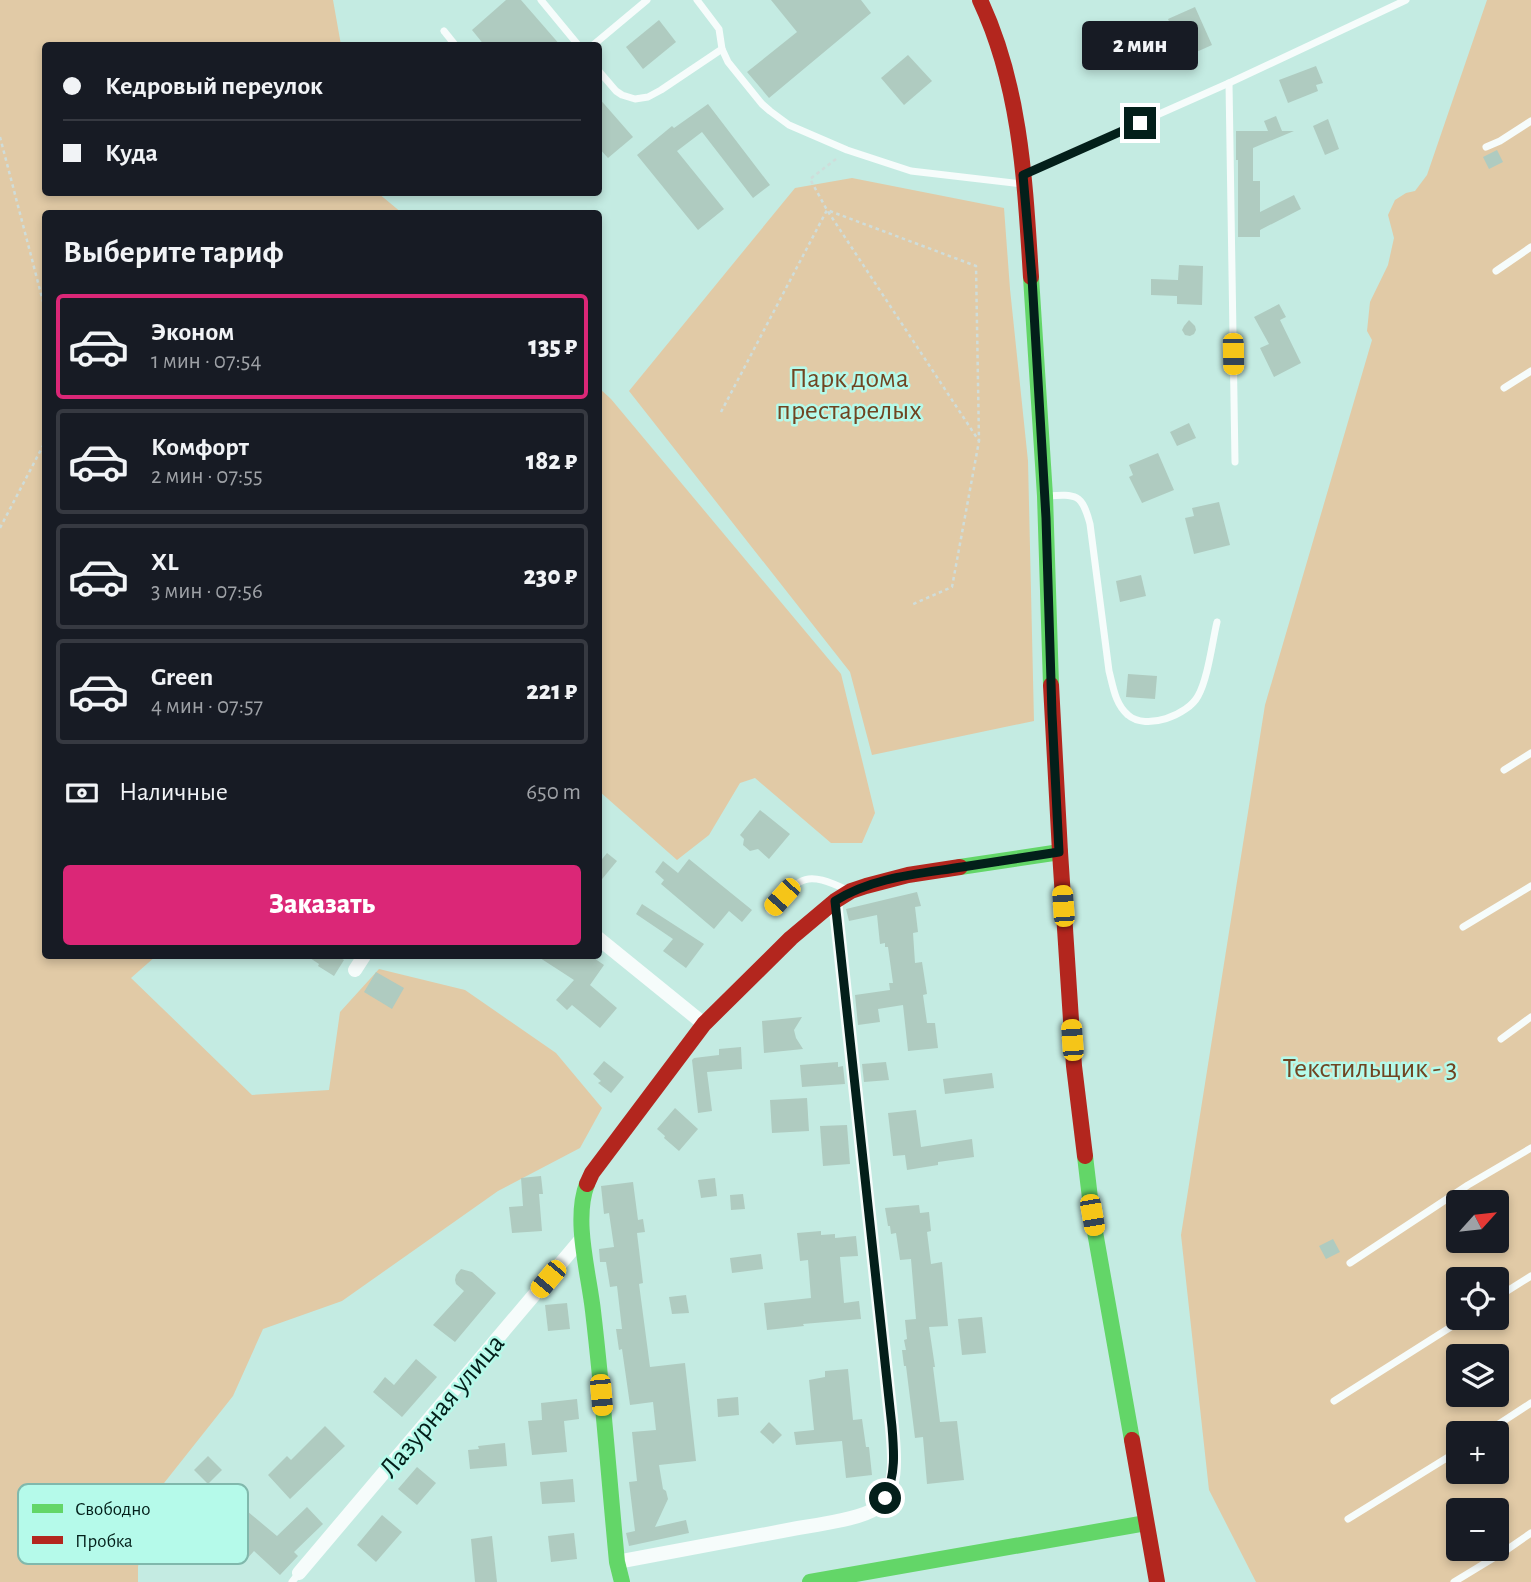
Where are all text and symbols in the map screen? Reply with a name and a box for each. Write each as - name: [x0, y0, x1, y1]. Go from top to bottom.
- callout: 2 мин: [1082, 22, 1198, 71]
- text: 2 мин: [1113, 34, 1167, 57]
- text: Кедровый переулок: [105, 73, 323, 99]
- route end: [1124, 107, 1156, 139]
- text: Куда: [105, 140, 158, 166]
- text: Выберите тариф: [63, 236, 284, 268]
- icon: car: [67, 315, 130, 378]
- text: Эконом: [151, 319, 234, 345]
- text: 135 ₽: [528, 333, 577, 359]
- car: [1223, 333, 1244, 375]
- text: 1 мин · 07:54: [151, 350, 261, 373]
- park label: Парк дома престарелых: [776, 365, 922, 425]
- icon: car: [67, 430, 130, 493]
- text: Комфорт: [151, 434, 249, 460]
- text: 182 ₽: [526, 448, 577, 474]
- text: 2 мин · 07:55: [151, 465, 263, 488]
- icon: car: [67, 545, 130, 608]
- text: XL: [151, 549, 178, 575]
- text: 230 ₽: [523, 563, 577, 589]
- text: 3 мин · 07:56: [151, 580, 263, 603]
- icon: car: [67, 660, 130, 723]
- text: Green: [151, 664, 213, 690]
- text: 221 ₽: [526, 678, 577, 704]
- text: 4 мин · 07:57: [151, 695, 263, 718]
- icon: cash: [63, 774, 101, 812]
- text: Наличные: [119, 779, 228, 805]
- text: 650 m: [526, 781, 581, 804]
- button: Заказать: [63, 865, 581, 945]
- car: [761, 874, 804, 920]
- car: [1052, 884, 1075, 928]
- car: [1061, 1018, 1084, 1062]
- park label: Текстильщик - 3: [1283, 1055, 1457, 1083]
- north arrow: [1446, 1190, 1508, 1253]
- map controls: [1446, 1190, 1509, 1561]
- car: [1079, 1192, 1106, 1238]
- car: [527, 1256, 570, 1302]
- button: locate: [1446, 1267, 1509, 1330]
- street label: Лазурная улица: [375, 1329, 511, 1483]
- button: layers: [1446, 1344, 1509, 1407]
- car: [589, 1373, 614, 1417]
- button: +: [1446, 1421, 1509, 1484]
- route start: [869, 1482, 901, 1514]
- legend: [18, 1484, 248, 1564]
- button: −: [1446, 1498, 1509, 1561]
- text: Свободно: [75, 1500, 151, 1519]
- text: Пробка: [75, 1532, 133, 1551]

